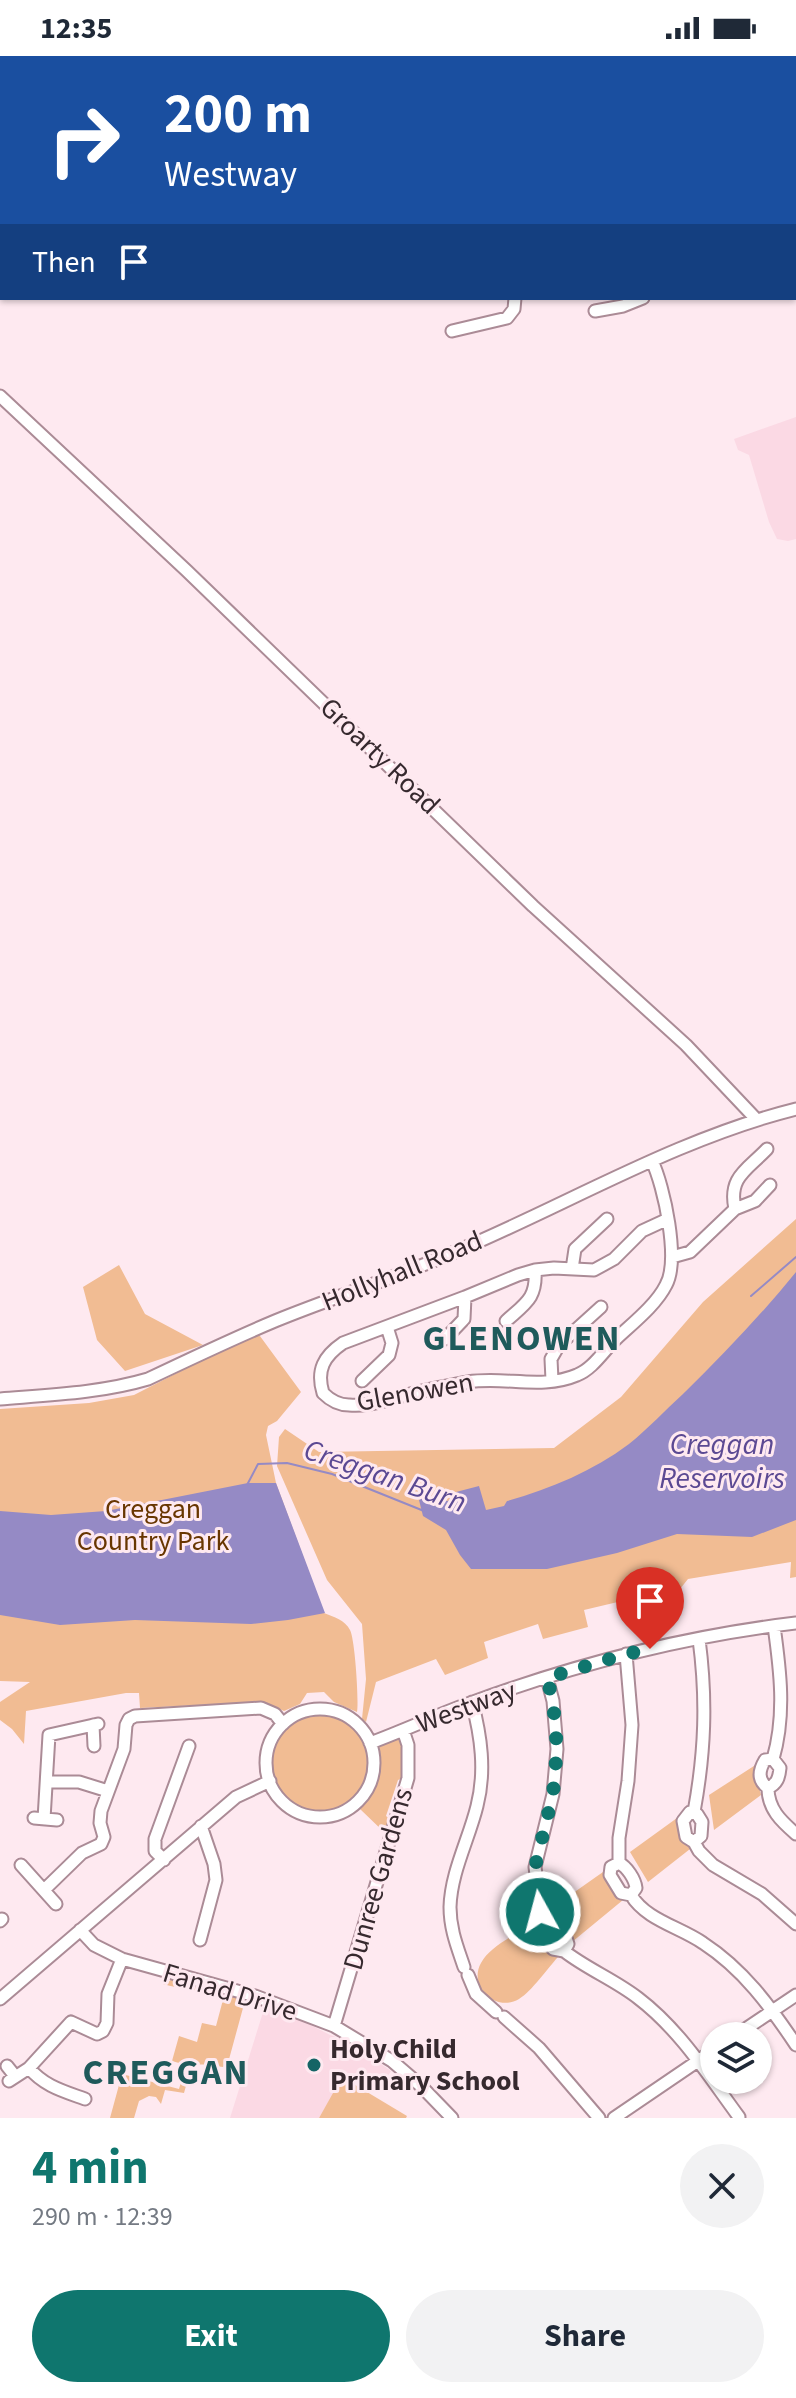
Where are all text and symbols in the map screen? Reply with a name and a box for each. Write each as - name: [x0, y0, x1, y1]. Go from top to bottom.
- text: 12:35: [40, 7, 112, 50]
- text: 200 m: [164, 75, 312, 154]
- icon: right: [32, 88, 136, 192]
- text: Westway: [164, 149, 297, 200]
- icon: arrive: [112, 240, 156, 284]
- text: Then: [32, 241, 96, 284]
- street label: Groarty Road: [311, 688, 449, 824]
- street label: Hollyhall Road: [316, 1221, 488, 1321]
- district label: GLENOWEN: [423, 1313, 621, 1364]
- street label: Glenowen: [353, 1362, 477, 1422]
- water label: Creggan Reservoirs: [659, 1423, 785, 1500]
- water label: Creggan Burn: [298, 1428, 472, 1524]
- park label: Creggan Country Park: [77, 1489, 229, 1561]
- pin: [616, 1567, 684, 1649]
- icon: arrive: [628, 1579, 672, 1623]
- street label: Westway: [410, 1670, 522, 1744]
- street label: Dunree Gardens: [333, 1783, 423, 1975]
- position arrow: [498, 1870, 582, 1954]
- street label: Fanad Drive: [158, 1953, 302, 2031]
- map controls: [700, 2022, 772, 2094]
- button: layers: [700, 2022, 772, 2094]
- place label: Holy Child Primary School: [330, 2029, 520, 2101]
- district label: CREGGAN: [83, 2047, 249, 2098]
- marker: Holy Child Primary School: [305, 2056, 323, 2074]
- text: 4 min: [32, 2134, 149, 2202]
- button: close: [680, 2144, 764, 2228]
- text: 290 m · 12:39: [32, 2198, 173, 2235]
- button: Exit: [32, 2290, 390, 2382]
- button: Share: [406, 2290, 764, 2382]

